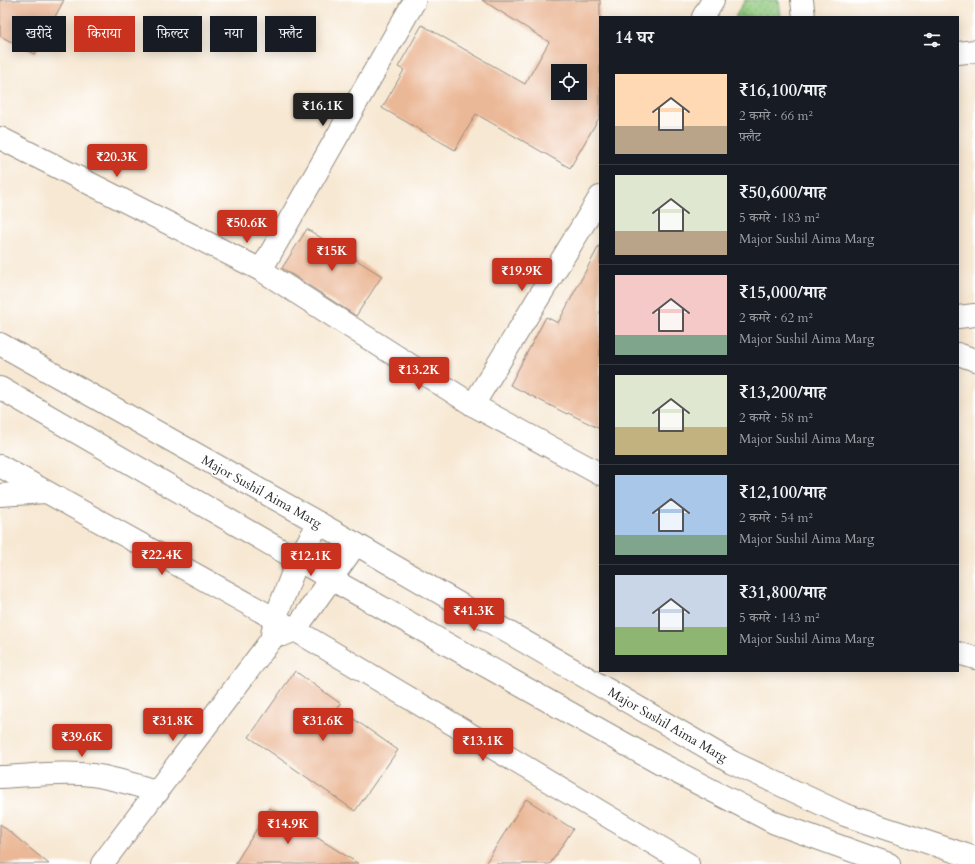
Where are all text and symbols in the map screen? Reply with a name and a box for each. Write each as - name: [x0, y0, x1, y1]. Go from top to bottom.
- chip: खरीदें: [12, 16, 66, 52]
- chip: किराया: [74, 16, 135, 52]
- chip: फ़िल्टर: [143, 16, 202, 52]
- chip: नया: [210, 16, 257, 52]
- chip: फ़्लैट: [265, 16, 316, 52]
- text: 14 घर: [615, 26, 654, 49]
- icon: filters: [921, 29, 943, 51]
- map controls: [551, 64, 587, 100]
- button: locate: [551, 64, 587, 100]
- text: ₹16,100/माह: [739, 79, 826, 102]
- icon: home: [647, 90, 695, 138]
- pin: ₹16.1K: [290, 93, 356, 127]
- text: ₹16.1K: [302, 97, 344, 115]
- text: 2 कमरे · 66 m²: [739, 107, 813, 125]
- text: फ़्लैट: [739, 128, 761, 146]
- pin: ₹20.3K: [84, 144, 150, 178]
- text: ₹20.3K: [96, 148, 138, 166]
- text: ₹50,600/माह: [739, 181, 826, 204]
- icon: home: [647, 191, 695, 239]
- text: 5 कमरे · 183 m²: [739, 209, 820, 227]
- pin: ₹50.6K: [214, 210, 280, 244]
- text: ₹50.6K: [226, 214, 268, 232]
- text: Major Sushil Aima Marg: [739, 230, 874, 248]
- pin: ₹15K: [308, 238, 356, 272]
- text: ₹15K: [316, 242, 348, 260]
- pin: ₹19.9K: [489, 258, 555, 292]
- text: ₹19.9K: [501, 262, 543, 280]
- text: ₹15,000/माह: [739, 281, 826, 304]
- icon: home: [647, 291, 695, 339]
- text: 2 कमरे · 62 m²: [739, 309, 813, 327]
- text: Major Sushil Aima Marg: [739, 330, 874, 348]
- pin: ₹13.2K: [386, 357, 452, 391]
- text: ₹13.2K: [398, 361, 440, 379]
- text: ₹13,200/माह: [739, 381, 826, 404]
- icon: home: [647, 391, 695, 439]
- text: 2 कमरे · 58 m²: [739, 409, 813, 427]
- text: Major Sushil Aima Marg: [739, 430, 874, 448]
- street label: Major Sushil Aima Marg: [198, 451, 326, 533]
- text: ₹12,100/माह: [739, 481, 826, 504]
- icon: home: [647, 491, 695, 539]
- text: 2 कमरे · 54 m²: [739, 509, 813, 527]
- text: Major Sushil Aima Marg: [739, 530, 874, 548]
- pin: ₹22.4K: [129, 542, 195, 576]
- pin: ₹12.1K: [278, 543, 344, 577]
- text: ₹22.4K: [141, 546, 183, 564]
- text: ₹12.1K: [290, 547, 332, 565]
- text: ₹31,800/माह: [739, 581, 826, 604]
- icon: home: [647, 591, 695, 639]
- pin: ₹41.3K: [441, 598, 507, 632]
- text: ₹41.3K: [453, 602, 495, 620]
- text: 5 कमरे · 143 m²: [739, 609, 820, 627]
- text: Major Sushil Aima Marg: [739, 630, 874, 648]
- street label: Major Sushil Aima Marg: [604, 683, 731, 767]
- pin: ₹31.8K: [140, 708, 206, 742]
- pin: ₹31.6K: [290, 708, 356, 742]
- text: ₹31.8K: [152, 712, 194, 730]
- text: ₹31.6K: [302, 712, 344, 730]
- pin: ₹39.6K: [49, 724, 115, 758]
- text: ₹39.6K: [61, 728, 103, 746]
- pin: ₹13.1K: [450, 728, 516, 762]
- text: ₹13.1K: [462, 732, 504, 750]
- pin: ₹14.9K: [255, 811, 321, 845]
- text: ₹14.9K: [267, 815, 309, 833]

